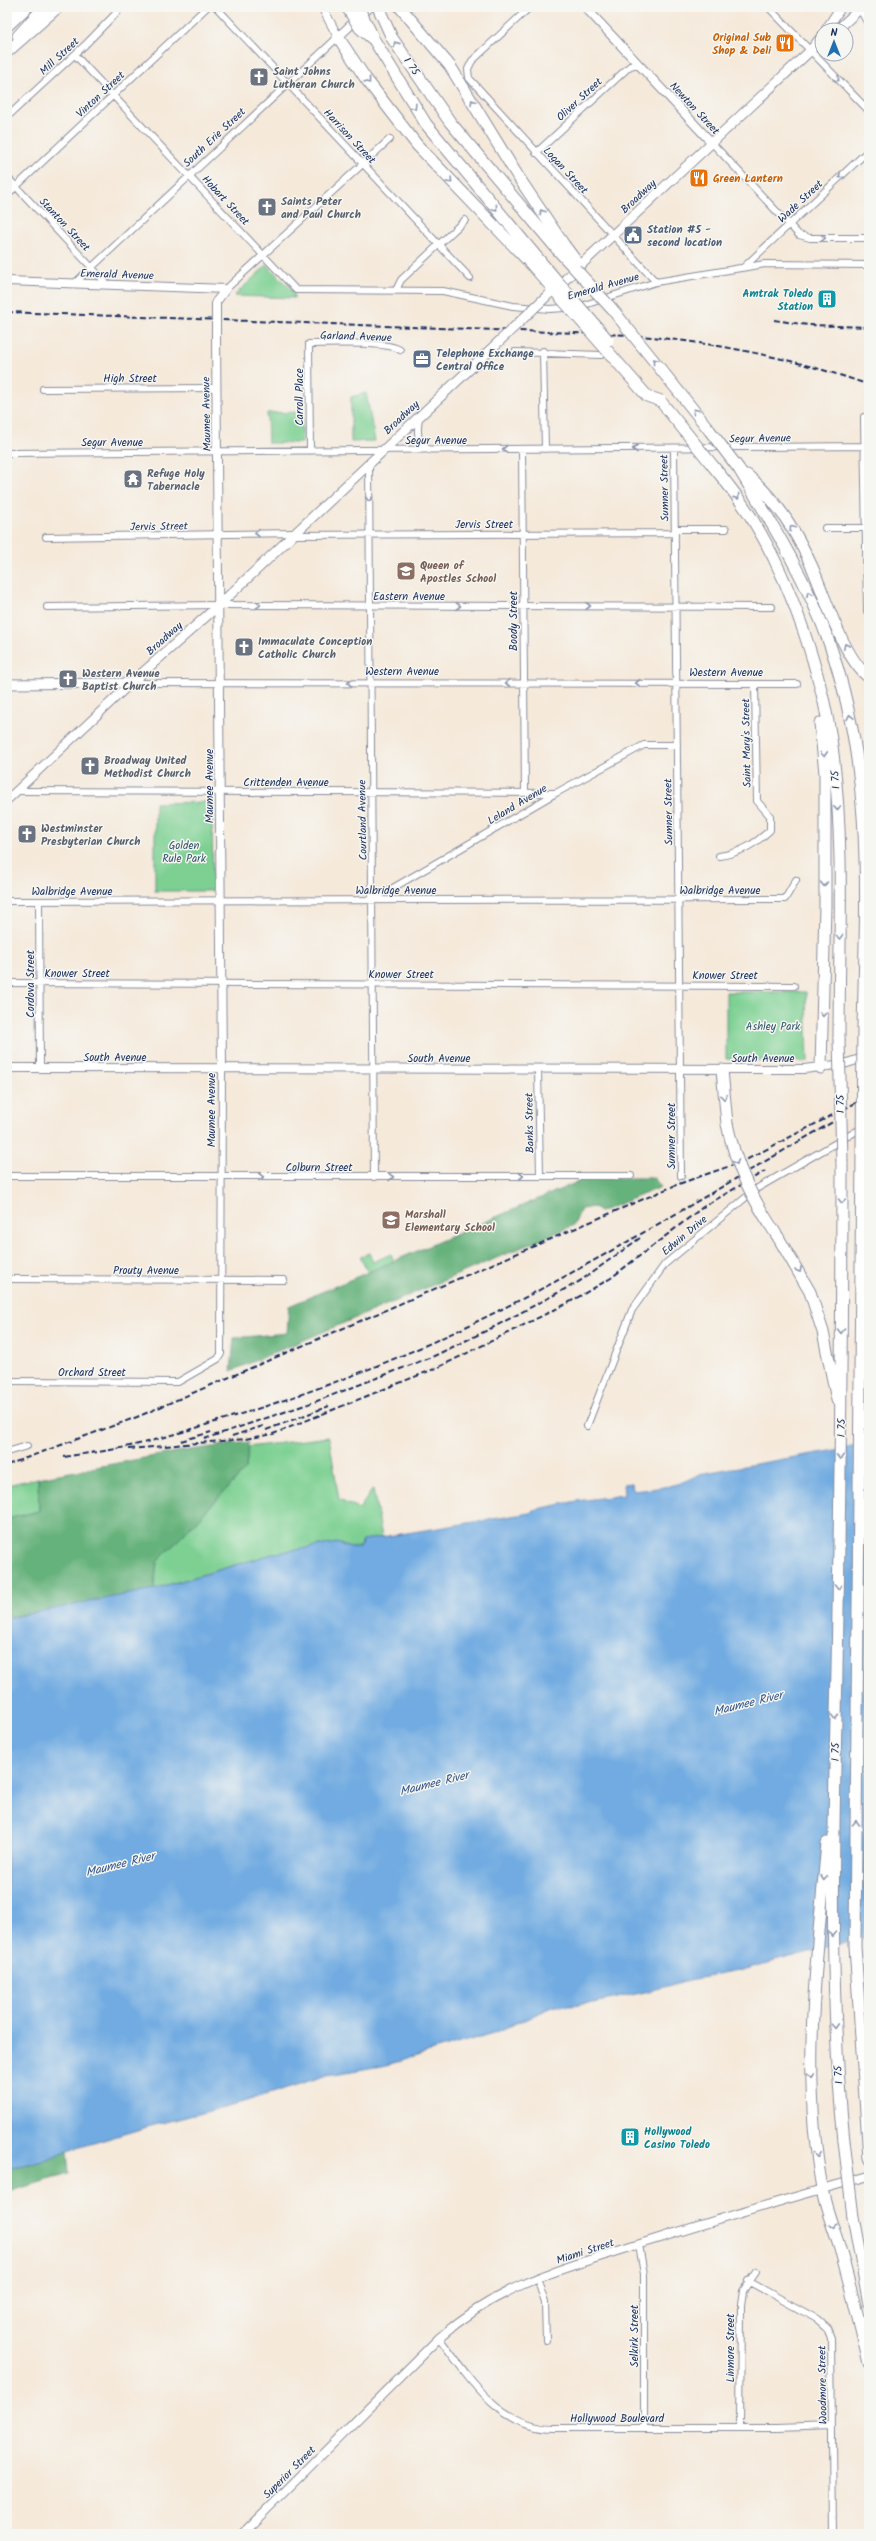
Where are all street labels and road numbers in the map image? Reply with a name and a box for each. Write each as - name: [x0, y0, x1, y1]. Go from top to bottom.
- street label: Mill Street: [36, 33, 84, 80]
- street label: I 75: [398, 54, 425, 80]
- street label: Vinton Street: [72, 67, 130, 122]
- street label: Oliver Street: [552, 73, 607, 126]
- street label: Newton Street: [665, 78, 724, 140]
- street label: South Erie Street: [179, 103, 251, 172]
- street label: Harrison Street: [319, 105, 380, 169]
- street label: Logan Street: [538, 143, 593, 199]
- street label: Hobart Street: [197, 171, 254, 231]
- street label: Broadway: [616, 175, 662, 218]
- street label: Wade Street: [774, 175, 828, 228]
- street label: Stanton Street: [34, 193, 95, 256]
- street label: Emerald Avenue: [80, 265, 154, 285]
- street label: Emerald Avenue: [565, 268, 641, 306]
- street label: Garland Avenue: [320, 327, 392, 347]
- street label: Carroll Place: [291, 368, 309, 426]
- street label: High Street: [103, 370, 157, 388]
- street label: Maumee Avenue: [197, 376, 217, 451]
- street label: Broadway: [379, 396, 425, 439]
- street label: Segur Avenue: [729, 429, 791, 449]
- street label: Segur Avenue: [405, 432, 467, 450]
- street label: Segur Avenue: [81, 434, 143, 452]
- street label: Sumner Street: [655, 454, 675, 521]
- street label: Jervis Street: [455, 516, 514, 534]
- street label: Jervis Street: [130, 517, 189, 537]
- street label: Eastern Avenue: [373, 588, 445, 606]
- street label: Boody Street: [505, 590, 523, 651]
- street label: Broadway: [142, 617, 188, 660]
- street label: Western Avenue: [365, 663, 439, 681]
- street label: Western Avenue: [689, 664, 763, 682]
- street label: Saint Mary's Street: [737, 697, 757, 788]
- street label: Maumee Avenue: [201, 749, 219, 823]
- street label: I 75: [826, 769, 846, 790]
- street label: Crittenden Avenue: [243, 774, 329, 792]
- street label: Sumner Street: [659, 778, 679, 845]
- street label: Courtland Avenue: [353, 779, 373, 861]
- street label: Leland Avenue: [484, 780, 551, 830]
- street label: Walbridge Avenue: [356, 882, 437, 900]
- street label: Walbridge Avenue: [680, 882, 761, 900]
- street label: Walbridge Avenue: [32, 883, 113, 901]
- street label: Cordova Street: [22, 949, 40, 1018]
- street label: Knower Street: [44, 965, 111, 983]
- street label: Knower Street: [368, 966, 435, 984]
- street label: Knower Street: [692, 967, 759, 985]
- street label: South Avenue: [83, 1049, 147, 1067]
- street label: South Avenue: [407, 1050, 471, 1068]
- street label: South Avenue: [731, 1050, 795, 1068]
- street label: Maumee Avenue: [203, 1073, 221, 1147]
- street label: Banks Street: [520, 1092, 540, 1153]
- street label: I 75: [832, 1093, 850, 1114]
- street label: Sumner Street: [663, 1102, 681, 1169]
- street label: Colburn Street: [285, 1159, 353, 1177]
- street label: Edwin Drive: [658, 1211, 712, 1260]
- street label: Prouty Avenue: [113, 1262, 179, 1280]
- street label: Orchard Street: [58, 1364, 127, 1382]
- street label: I 75: [833, 1417, 851, 1438]
- street label: I 75: [827, 1741, 845, 1762]
- street label: I 75: [829, 2064, 849, 2085]
- street label: Miami Street: [554, 2234, 617, 2270]
- street label: Selkirk Street: [626, 2304, 644, 2367]
- street label: Linmore Street: [722, 2313, 740, 2383]
- street label: Woodmore Street: [813, 2345, 833, 2424]
- street label: Hollywood Boulevard: [570, 2410, 665, 2428]
- street label: Superior Street: [259, 2442, 321, 2503]

